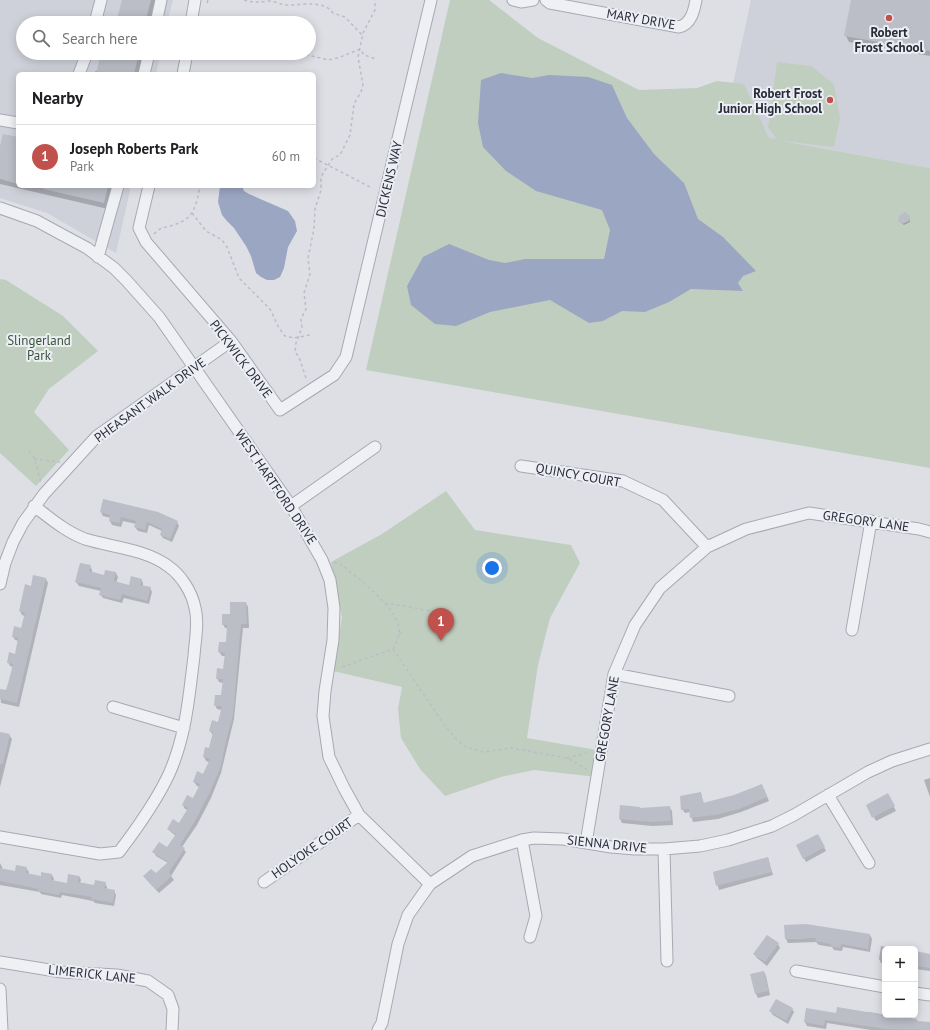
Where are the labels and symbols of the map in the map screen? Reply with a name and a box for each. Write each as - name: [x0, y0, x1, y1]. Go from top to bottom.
- street label: MARY DRIVE: [605, 5, 677, 33]
- marker: Robert Frost School: [884, 13, 894, 23]
- place label: Robert Frost School: [855, 24, 924, 56]
- place label: Robert Frost Junior High School: [718, 85, 822, 117]
- marker: Robert Frost Junior High School: [825, 95, 835, 105]
- street label: DICKENS WAY: [372, 138, 406, 219]
- street label: PICKWICK DRIVE: [206, 316, 276, 402]
- park label: Slingerland Park: [7, 332, 71, 364]
- street label: PHEASANT WALK DRIVE: [91, 354, 209, 446]
- street label: WEST HARTFORD DRIVE: [231, 426, 321, 548]
- street label: QUINCY COURT: [534, 459, 622, 491]
- street label: GREGORY LANE: [822, 507, 910, 535]
- your location: [482, 558, 502, 578]
- pin: 1: [428, 608, 454, 641]
- street label: GREGORY LANE: [591, 675, 623, 763]
- street label: HOLYOKE COURT: [268, 814, 356, 882]
- street label: SIENNA DRIVE: [566, 831, 648, 857]
- street label: LIMERICK LANE: [47, 961, 137, 987]

